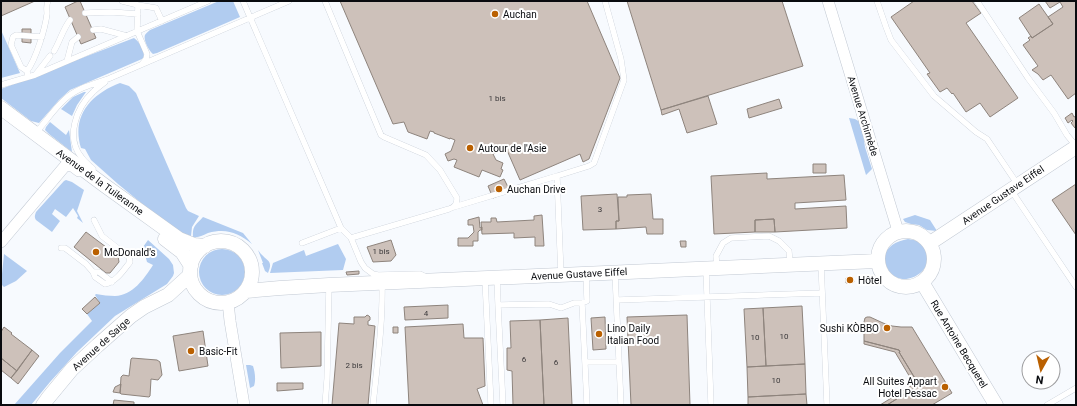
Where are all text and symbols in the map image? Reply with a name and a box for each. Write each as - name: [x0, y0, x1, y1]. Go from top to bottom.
- marker: Auchan: [490, 9, 500, 19]
- place label: Auchan: [503, 9, 537, 20]
- street label: Avenue Archimède: [846, 75, 880, 157]
- house number: 1 bis: [488, 94, 506, 103]
- marker: Autour de l'Asie: [465, 143, 475, 153]
- place label: Autour de l'Asie: [478, 143, 547, 154]
- street label: Avenue de la Tuileranne: [54, 147, 146, 217]
- street label: Avenue Gustave Eiffel: [960, 163, 1046, 227]
- marker: Auchan Drive: [494, 184, 504, 194]
- place label: Auchan Drive: [507, 184, 566, 195]
- house number: 3: [598, 205, 602, 214]
- marker: McDonald's: [91, 247, 101, 257]
- place label: McDonald's: [104, 247, 156, 258]
- house number: 1 bis: [372, 247, 390, 256]
- street label: Avenue Gustave Eiffel: [530, 266, 628, 282]
- marker: Hôtel: [845, 275, 855, 285]
- place label: Hôtel: [858, 275, 882, 286]
- street label: Rue Antoine Becquerel: [928, 298, 990, 390]
- house number: 4: [424, 309, 429, 318]
- street label: Avenue de Saige: [70, 315, 132, 373]
- place label: Sushi KÒBBO: [820, 322, 879, 334]
- place label: Lino Daily Italian Food: [607, 323, 659, 346]
- marker: Sushi KÒBBO: [882, 323, 892, 333]
- marker: Lino Daily Italian Food: [594, 329, 604, 339]
- house number: 10: [780, 332, 789, 341]
- house number: 10: [751, 333, 760, 342]
- marker: Basic-Fit: [186, 346, 196, 356]
- place label: Basic-Fit: [199, 346, 238, 357]
- north arrow: [1021, 350, 1061, 390]
- house number: 6: [522, 355, 527, 364]
- house number: 6: [554, 358, 559, 367]
- house number: 2 bis: [345, 361, 363, 370]
- text: N: [1035, 372, 1044, 386]
- house number: 10: [772, 376, 781, 385]
- place label: All Suites Appart Hotel Pessac: [863, 376, 937, 399]
- marker: All Suites Appart Hotel Pessac: [940, 382, 950, 392]

